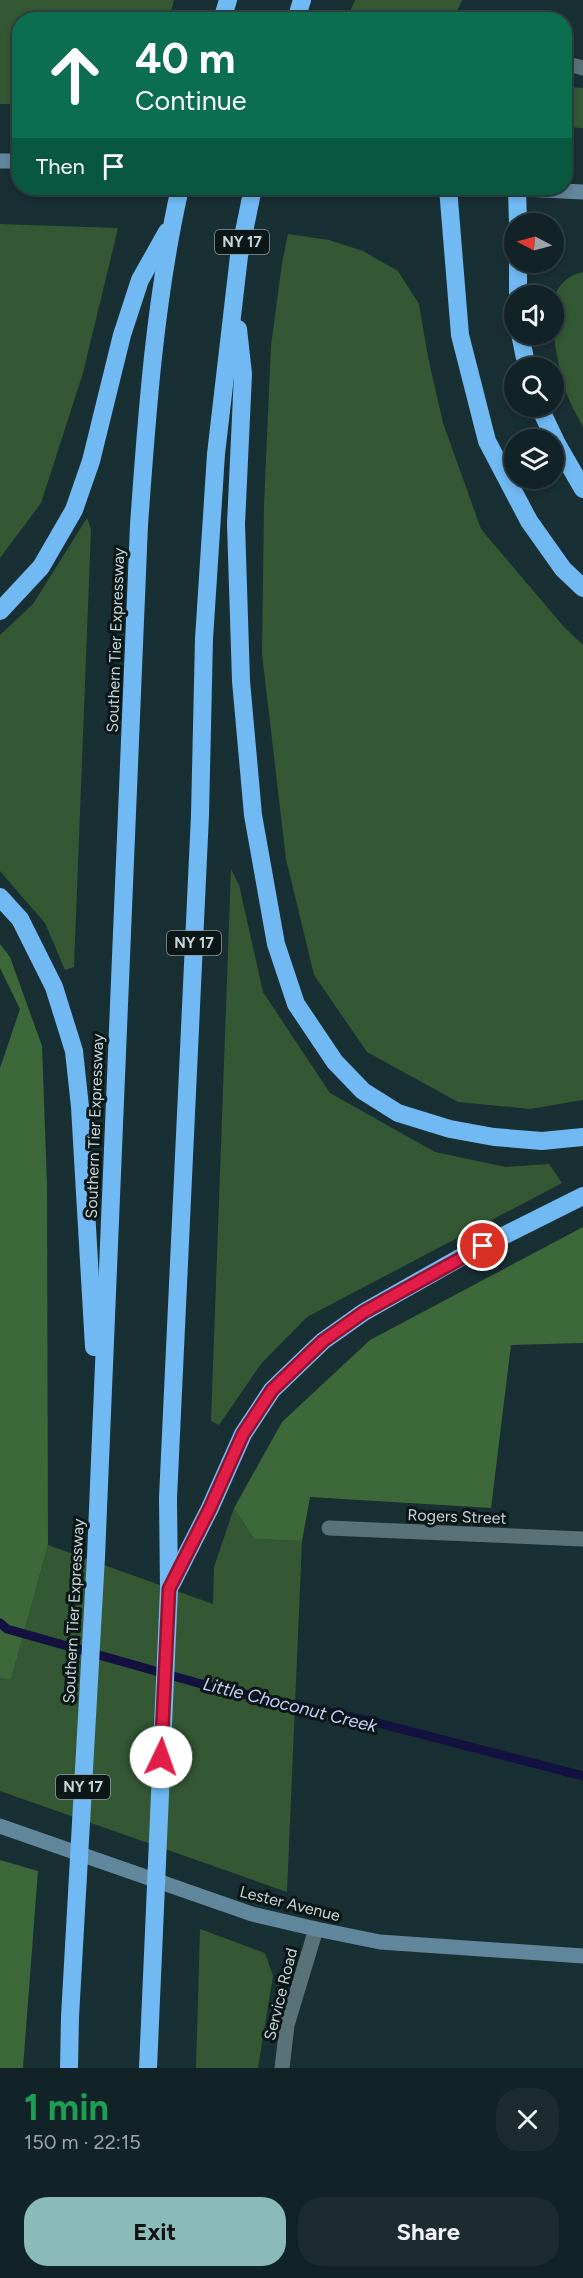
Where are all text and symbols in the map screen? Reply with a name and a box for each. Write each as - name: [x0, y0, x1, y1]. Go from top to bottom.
- text: 40 m: [135, 33, 235, 84]
- icon: ahead: [36, 36, 114, 114]
- text: Continue: [135, 84, 247, 117]
- icon: arrive: [97, 150, 130, 183]
- text: Then: [36, 153, 85, 180]
- north arrow: [504, 213, 564, 273]
- map controls: [504, 213, 564, 489]
- road number: NY 17: [215, 230, 269, 254]
- button: sound: [504, 285, 564, 345]
- button: search: [504, 357, 564, 417]
- button: layers: [504, 429, 564, 489]
- street label: Southern Tier Expressway: [103, 547, 128, 733]
- road number: NY 17: [167, 931, 221, 955]
- street label: Southern Tier Expressway: [82, 1033, 107, 1219]
- pin: [457, 1220, 508, 1271]
- icon: arrive: [466, 1229, 499, 1262]
- street label: Rogers Street: [407, 1505, 507, 1528]
- street label: Southern Tier Expressway: [59, 1518, 88, 1704]
- water label: Little Choconut Creek: [201, 1673, 381, 1738]
- position arrow: [129, 1725, 193, 1789]
- road number: NY 17: [56, 1775, 110, 1799]
- street label: Lester Avenue: [238, 1882, 342, 1925]
- street label: Service Road: [260, 1946, 301, 2042]
- text: 1 min: [24, 2086, 109, 2129]
- button: close: [496, 2088, 559, 2151]
- text: 150 m · 22:15: [24, 2130, 141, 2154]
- button: Exit: [24, 2197, 286, 2266]
- button: Share: [298, 2197, 559, 2266]

